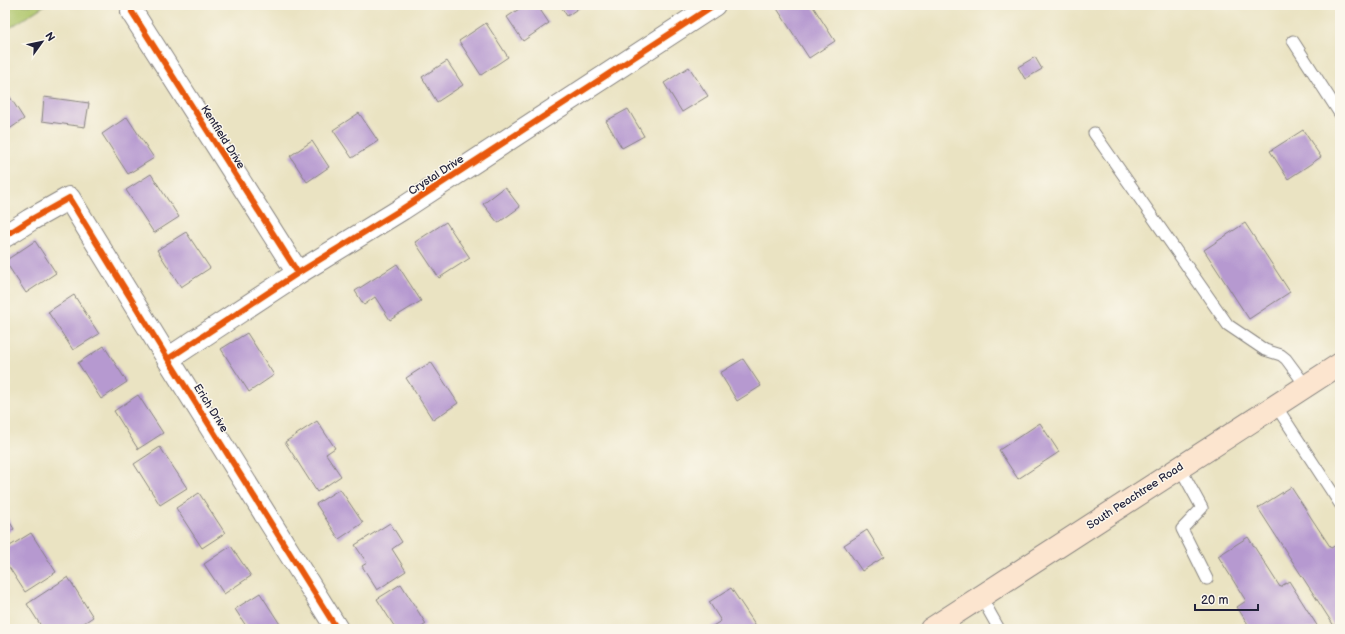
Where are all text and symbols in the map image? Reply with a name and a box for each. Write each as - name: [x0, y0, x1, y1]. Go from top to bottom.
- north arrow: [22, 22, 62, 62]
- text: N: [42, 30, 58, 44]
- street label: Kentfield Drive: [198, 103, 248, 172]
- street label: Crystal Drive: [406, 152, 466, 198]
- street label: Erich Drive: [191, 381, 231, 435]
- street label: South Peachtree Road: [1084, 460, 1186, 532]
- scale bar: [1195, 586, 1258, 612]
- text: 20 m: [1201, 593, 1228, 608]

